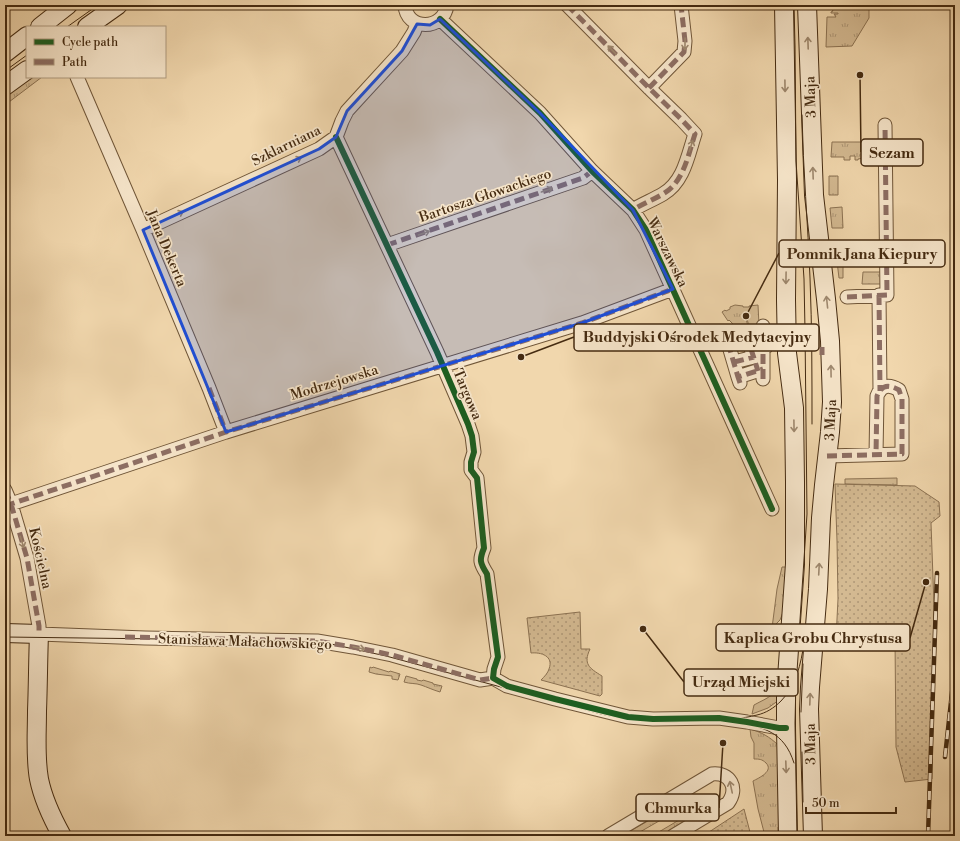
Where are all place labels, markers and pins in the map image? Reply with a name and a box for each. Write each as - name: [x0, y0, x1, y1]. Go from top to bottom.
- callout: Sezam: [861, 139, 923, 166]
- callout: Pomnik Jana Kiepury: [779, 240, 945, 267]
- callout: Buddyjski Ośrodek Medytacyjny: [574, 324, 819, 351]
- callout: Kaplica Grobu Chrystusa: [716, 624, 910, 651]
- callout: Urząd Miejski: [684, 669, 798, 696]
- callout: Chmurka: [636, 794, 719, 821]

